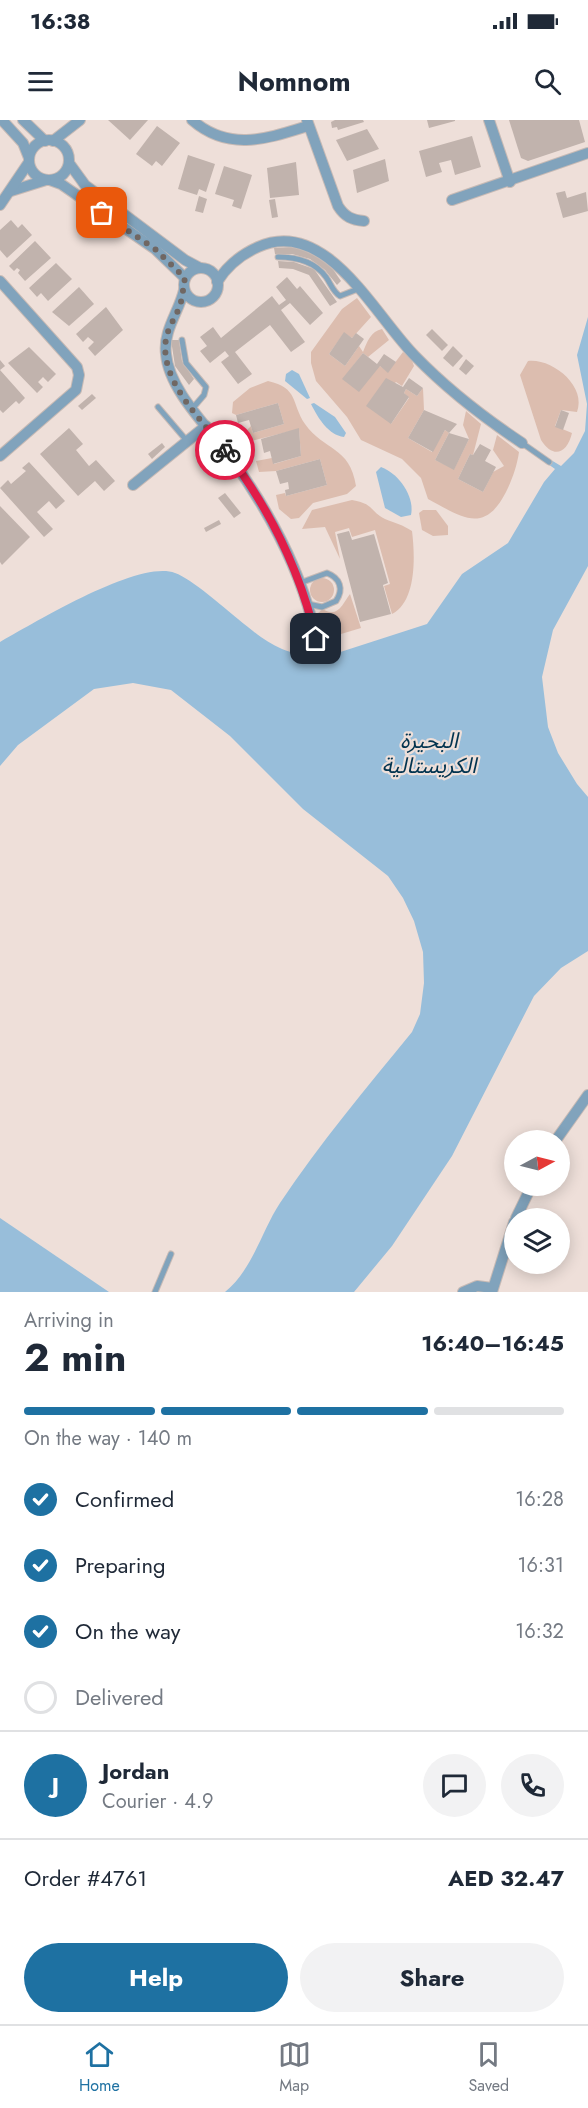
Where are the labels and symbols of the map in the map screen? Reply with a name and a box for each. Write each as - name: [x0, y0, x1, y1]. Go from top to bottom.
- pin: [76, 187, 127, 238]
- courier: [195, 420, 255, 480]
- pin: [290, 613, 341, 664]
- water label: البحيرة الكريستالية: [382, 724, 479, 781]
- north arrow: [504, 1130, 570, 1196]

